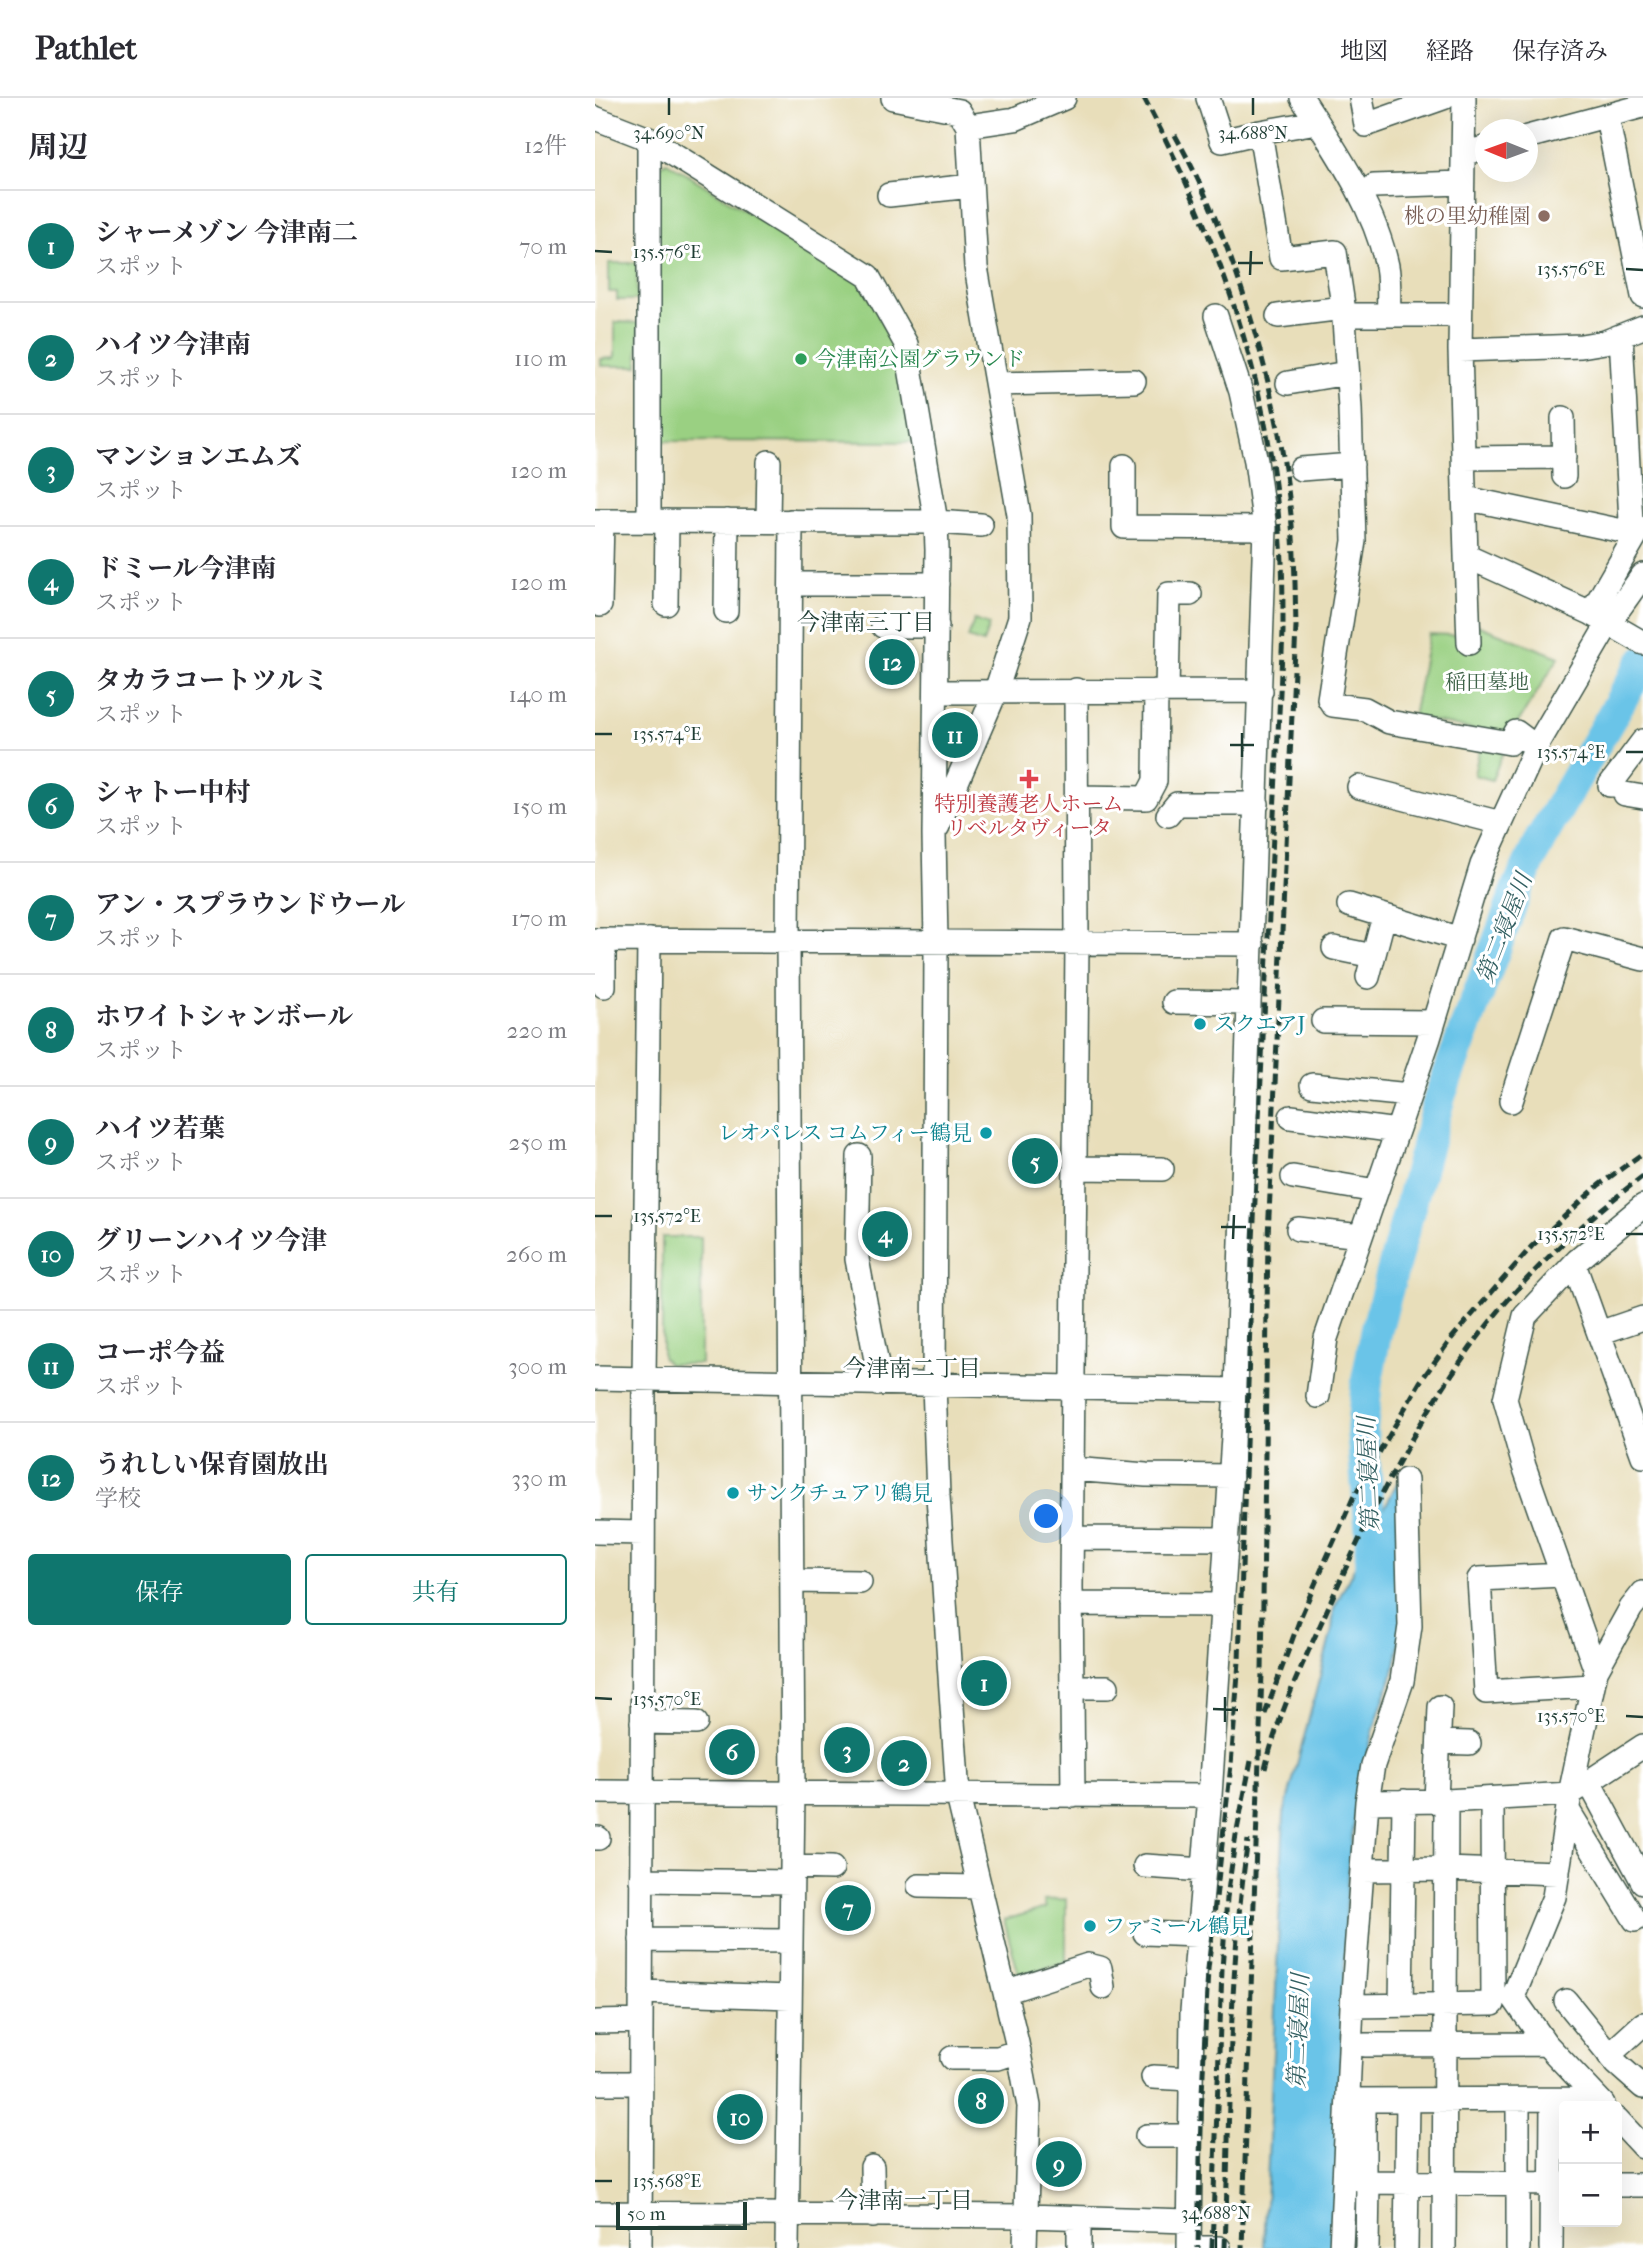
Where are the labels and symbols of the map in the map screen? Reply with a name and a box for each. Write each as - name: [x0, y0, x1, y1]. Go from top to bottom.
- north arrow: [1475, 119, 1538, 182]
- text: 34.690°N: [633, 123, 705, 144]
- text: 34.688°N: [1218, 123, 1288, 144]
- place label: 桃の里幼稚園: [1404, 204, 1530, 228]
- marker: 桃の里幼稚園: [1536, 208, 1552, 224]
- text: 135.576°E: [633, 242, 701, 263]
- text: 135.576°E: [1537, 259, 1605, 280]
- place label: 今津南公園グラウンド: [815, 347, 1025, 371]
- marker: 今津南公園グラウンド: [793, 351, 809, 367]
- district label: 今津南三丁目: [797, 609, 935, 636]
- pin: 12: [869, 636, 915, 688]
- park label: 稲田墓地: [1445, 670, 1529, 694]
- pin: 11: [932, 709, 978, 761]
- text: 135.574°E: [633, 724, 701, 745]
- text: 135.574°E: [1537, 742, 1605, 763]
- marker: 特別養護老人ホーム リベルタヴィータ: [1019, 769, 1039, 789]
- place label: 特別養護老人ホーム リベルタヴィータ: [935, 792, 1124, 840]
- water label: 第二寝屋川: [1471, 867, 1539, 987]
- place label: スクエアJ: [1214, 1012, 1306, 1036]
- marker: スクエアJ: [1192, 1016, 1208, 1032]
- place label: レオパレス コムフィー鶴見: [718, 1121, 972, 1145]
- marker: レオパレス コムフィー鶴見: [978, 1125, 994, 1141]
- pin: 5: [1012, 1135, 1058, 1187]
- text: 135.572°E: [633, 1206, 701, 1227]
- pin: 4: [862, 1208, 908, 1260]
- text: 135.572°E: [1537, 1224, 1605, 1245]
- district label: 今津南二丁目: [843, 1355, 981, 1382]
- water label: 第二寝屋川: [1353, 1413, 1384, 1532]
- place label: サンクチュアリ鶴見: [747, 1481, 933, 1505]
- marker: サンクチュアリ鶴見: [725, 1485, 741, 1501]
- your location: [1029, 1499, 1063, 1533]
- pin: 1: [961, 1657, 1007, 1709]
- text: 135.570°E: [633, 1689, 701, 1710]
- text: 135.570°E: [1537, 1706, 1605, 1727]
- pin: 3: [824, 1724, 870, 1776]
- pin: 6: [709, 1726, 755, 1778]
- pin: 2: [881, 1737, 927, 1789]
- pin: 7: [825, 1882, 871, 1934]
- place label: ファミール鶴見: [1104, 1914, 1250, 1938]
- marker: ファミール鶴見: [1082, 1918, 1098, 1934]
- water label: 第二寝屋川: [1283, 1970, 1314, 2089]
- pin: 8: [958, 2075, 1004, 2127]
- pin: 10: [717, 2091, 763, 2143]
- pin: 9: [1036, 2138, 1082, 2190]
- text: 135.568°E: [633, 2171, 701, 2192]
- district label: 今津南一丁目: [835, 2187, 973, 2214]
- scale bar: [616, 2199, 747, 2231]
- text: 34.688°N: [1181, 2203, 1251, 2224]

